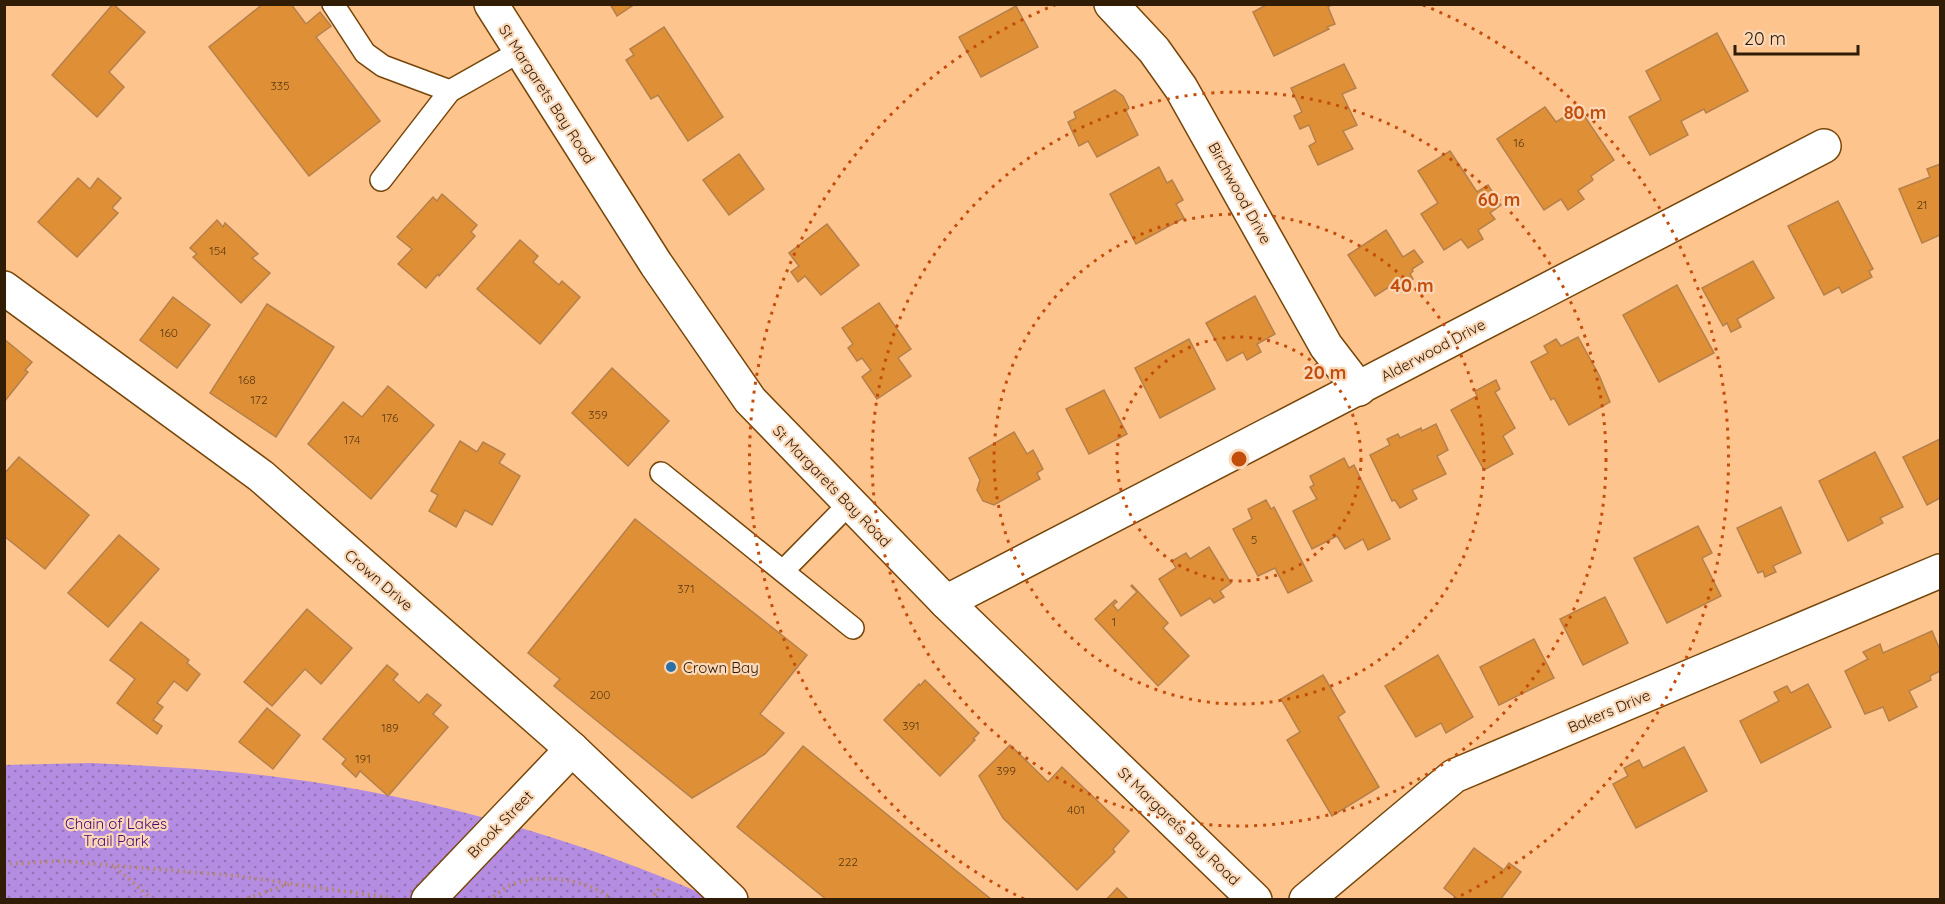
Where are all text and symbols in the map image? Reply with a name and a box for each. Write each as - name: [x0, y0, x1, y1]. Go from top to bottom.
- scale bar: [1735, 18, 1858, 56]
- street label: St Margarets Bay Road: [495, 21, 599, 167]
- text: 20 m: [1744, 27, 1786, 50]
- house number: 335: [270, 78, 290, 93]
- text: 80 m: [1564, 101, 1606, 124]
- house number: 16: [1514, 135, 1525, 150]
- street label: Birchwood Drive: [1204, 139, 1276, 247]
- text: 60 m: [1478, 188, 1520, 211]
- house number: 21: [1916, 197, 1928, 212]
- house number: 154: [209, 243, 227, 258]
- text: 40 m: [1390, 274, 1434, 297]
- street label: Alderwood Drive: [1377, 314, 1489, 386]
- house number: 160: [160, 325, 178, 340]
- text: 20 m: [1304, 361, 1346, 384]
- house number: 168: [238, 372, 256, 387]
- house number: 172: [250, 392, 268, 407]
- house number: 359: [588, 407, 608, 422]
- house number: 176: [382, 410, 399, 425]
- street label: St Margarets Bay Road: [769, 421, 895, 551]
- house number: 174: [344, 432, 360, 447]
- centre of rings: [1229, 449, 1249, 469]
- house number: 5: [1251, 532, 1257, 547]
- street label: Crown Drive: [341, 545, 417, 615]
- house number: 371: [677, 581, 695, 596]
- house number: 1: [1112, 614, 1116, 629]
- place label: Crown Bay: [683, 658, 759, 677]
- marker: Crown Bay: [664, 660, 678, 674]
- street label: Bakers Drive: [1565, 685, 1653, 737]
- house number: 200: [590, 687, 610, 702]
- house number: 391: [902, 718, 920, 733]
- house number: 189: [381, 720, 399, 735]
- house number: 191: [355, 751, 371, 766]
- house number: 399: [996, 763, 1016, 778]
- street label: St Margarets Bay Road: [1114, 763, 1244, 889]
- street label: Brook Street: [463, 786, 537, 862]
- house number: 401: [1067, 802, 1085, 817]
- park label: Chain of Lakes Trail Park: [65, 814, 167, 850]
- house number: 222: [838, 854, 858, 869]

